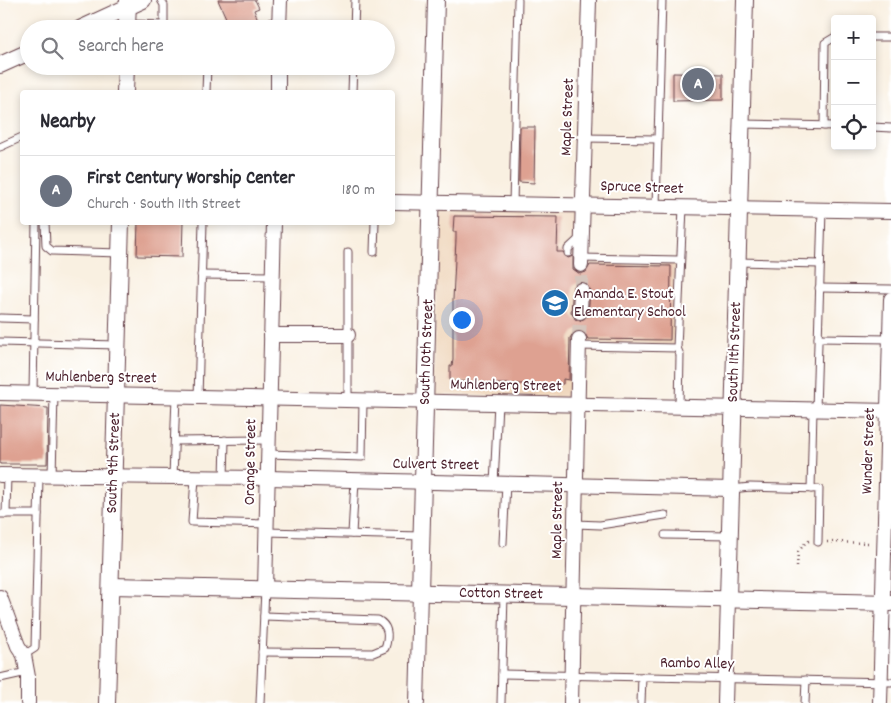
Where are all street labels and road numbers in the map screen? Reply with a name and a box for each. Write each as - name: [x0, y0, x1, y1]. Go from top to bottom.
- street label: Maple Street: [555, 78, 581, 156]
- street label: Spruce Street: [600, 175, 684, 201]
- street label: South 10th Street: [414, 299, 440, 405]
- street label: South 11th Street: [722, 301, 748, 403]
- street label: Muhlenberg Street: [45, 366, 157, 390]
- street label: Muhlenberg Street: [450, 374, 562, 398]
- street label: Wunder Street: [856, 407, 882, 495]
- street label: South 9th Street: [101, 412, 127, 514]
- street label: Orange Street: [239, 418, 263, 505]
- street label: Culvert Street: [392, 453, 480, 477]
- street label: Maple Street: [546, 481, 570, 559]
- street label: Cotton Street: [459, 582, 543, 606]
- street label: Rambo Alley: [660, 652, 735, 676]

